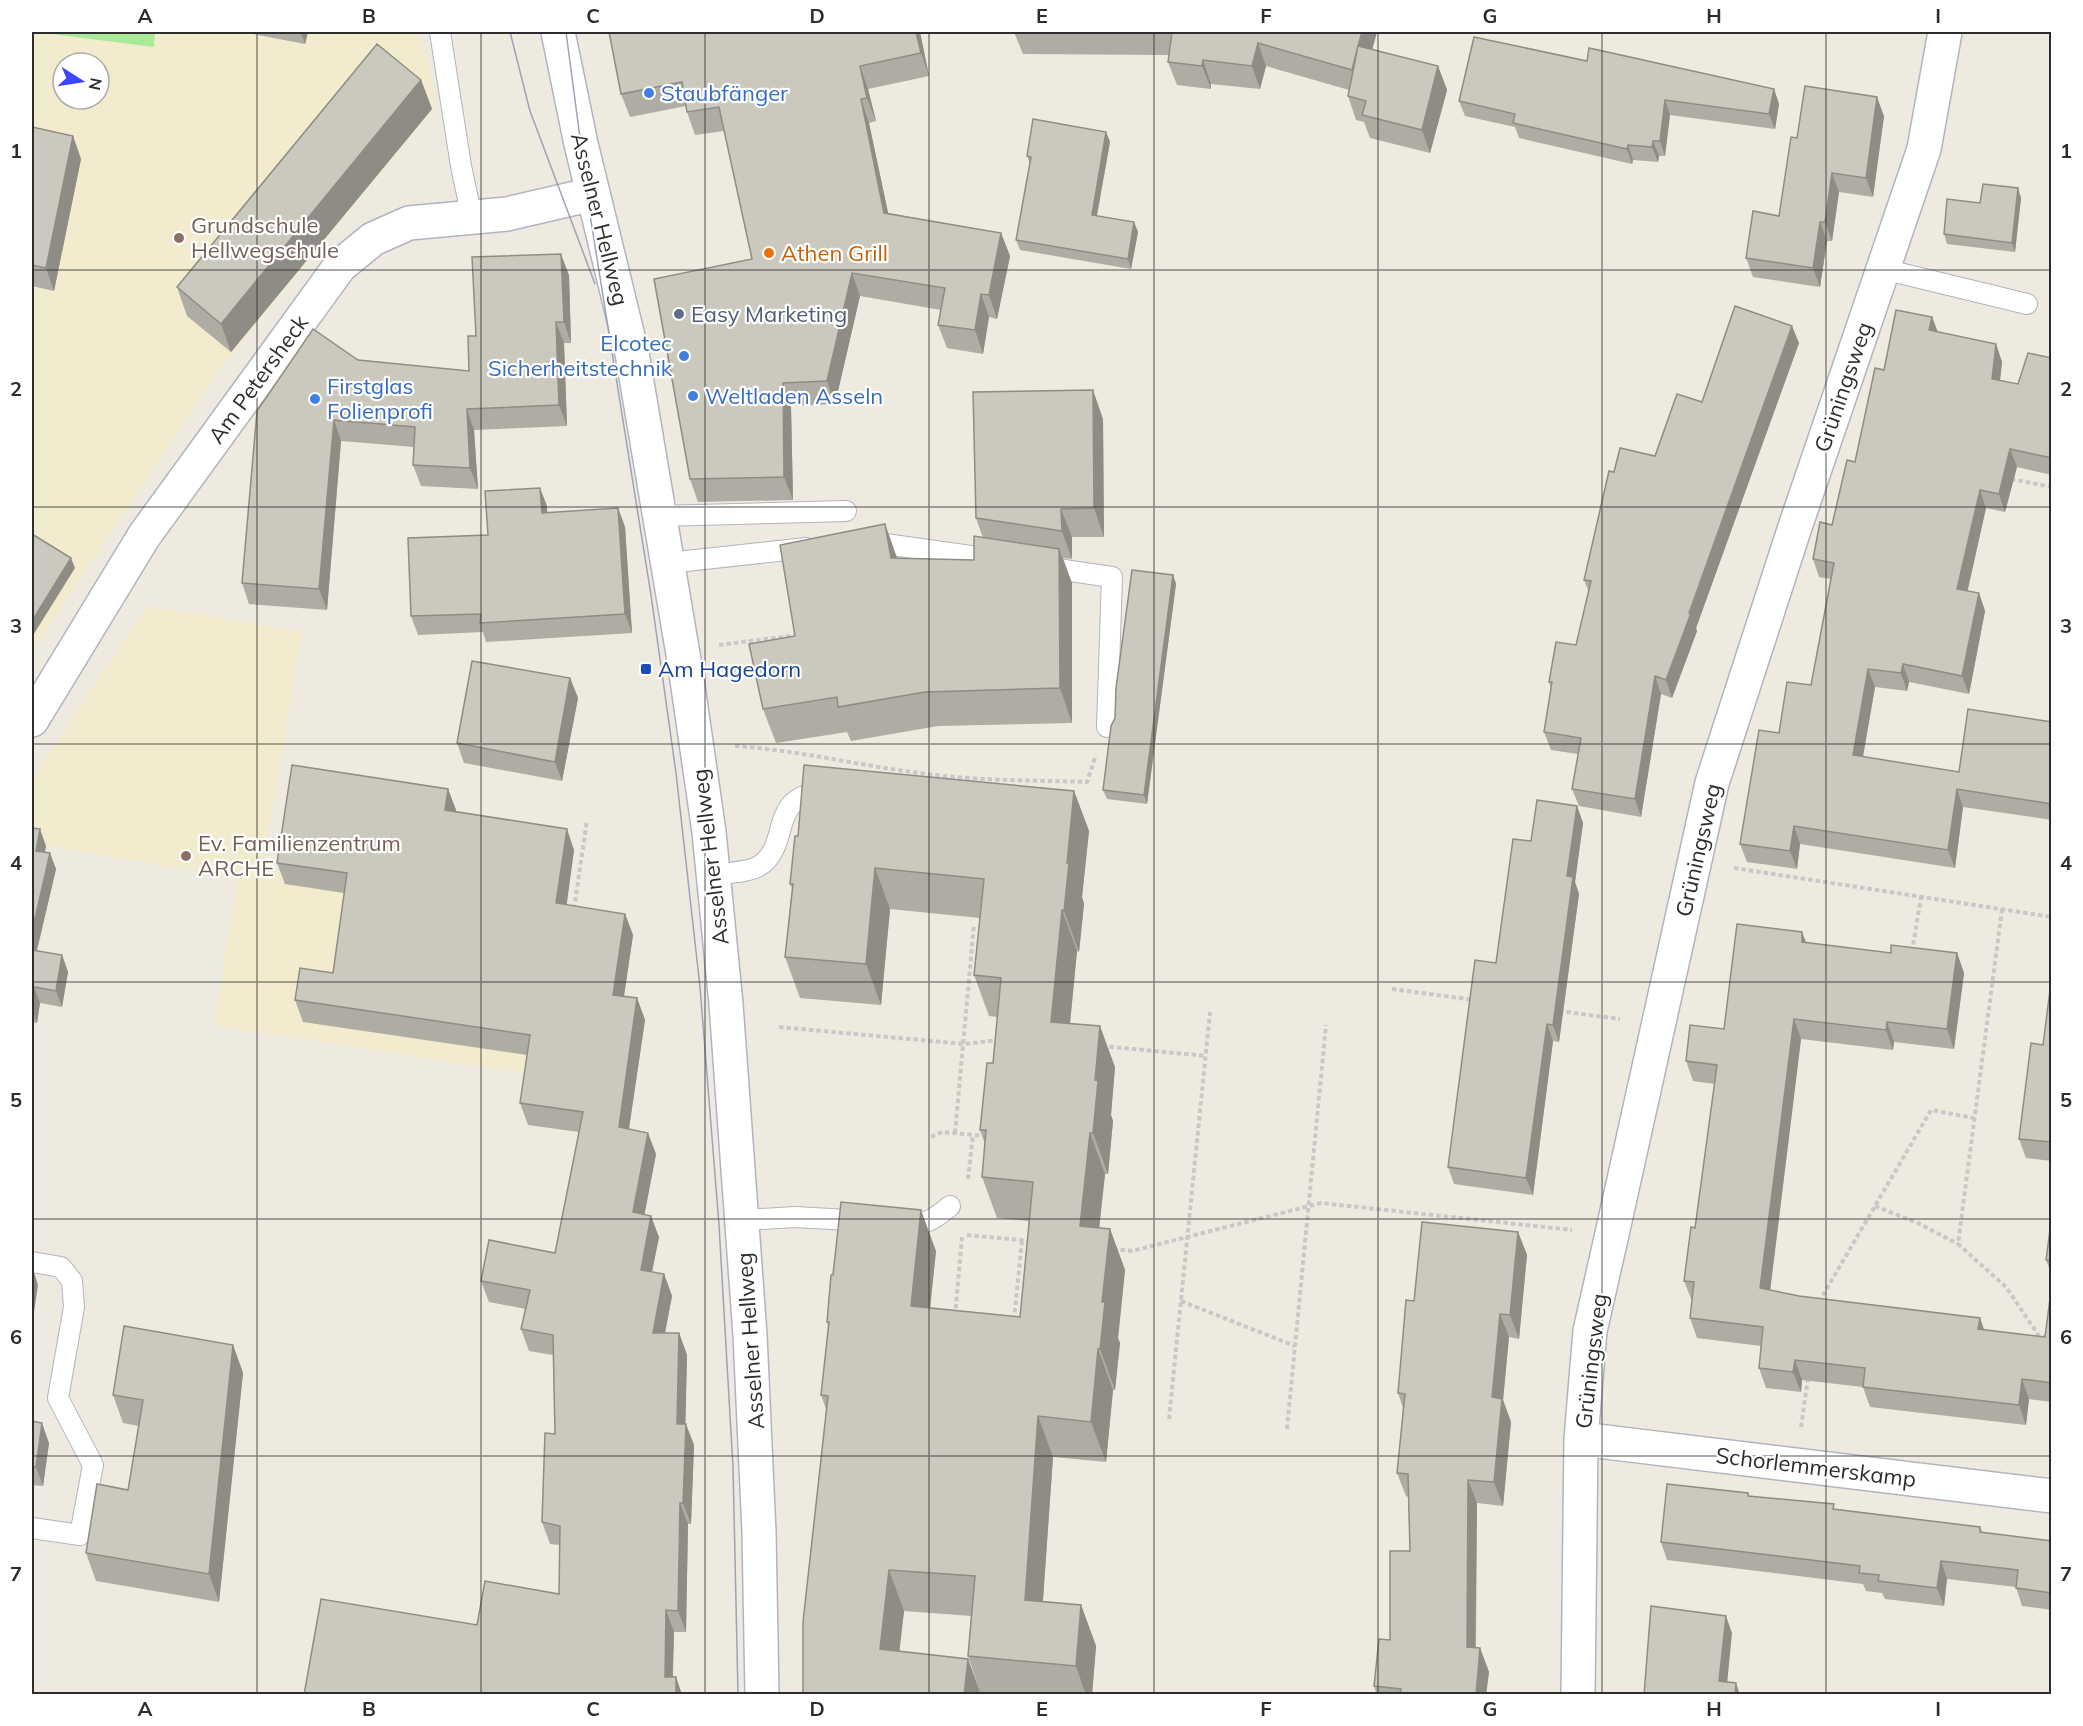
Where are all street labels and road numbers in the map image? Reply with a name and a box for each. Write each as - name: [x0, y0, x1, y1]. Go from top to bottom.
- street label: Asselner Hellweg: [565, 130, 635, 308]
- street label: Am Petersheck: [202, 309, 315, 449]
- street label: Grüningsweg: [1808, 318, 1878, 456]
- street label: Asselner Hellweg: [685, 767, 735, 947]
- street label: Grüningsweg: [1669, 781, 1727, 919]
- street label: Asselner Hellweg: [730, 1252, 770, 1430]
- street label: Grüningsweg: [1569, 1292, 1613, 1430]
- street label: Schorlemmerskamp: [1714, 1441, 1918, 1493]

